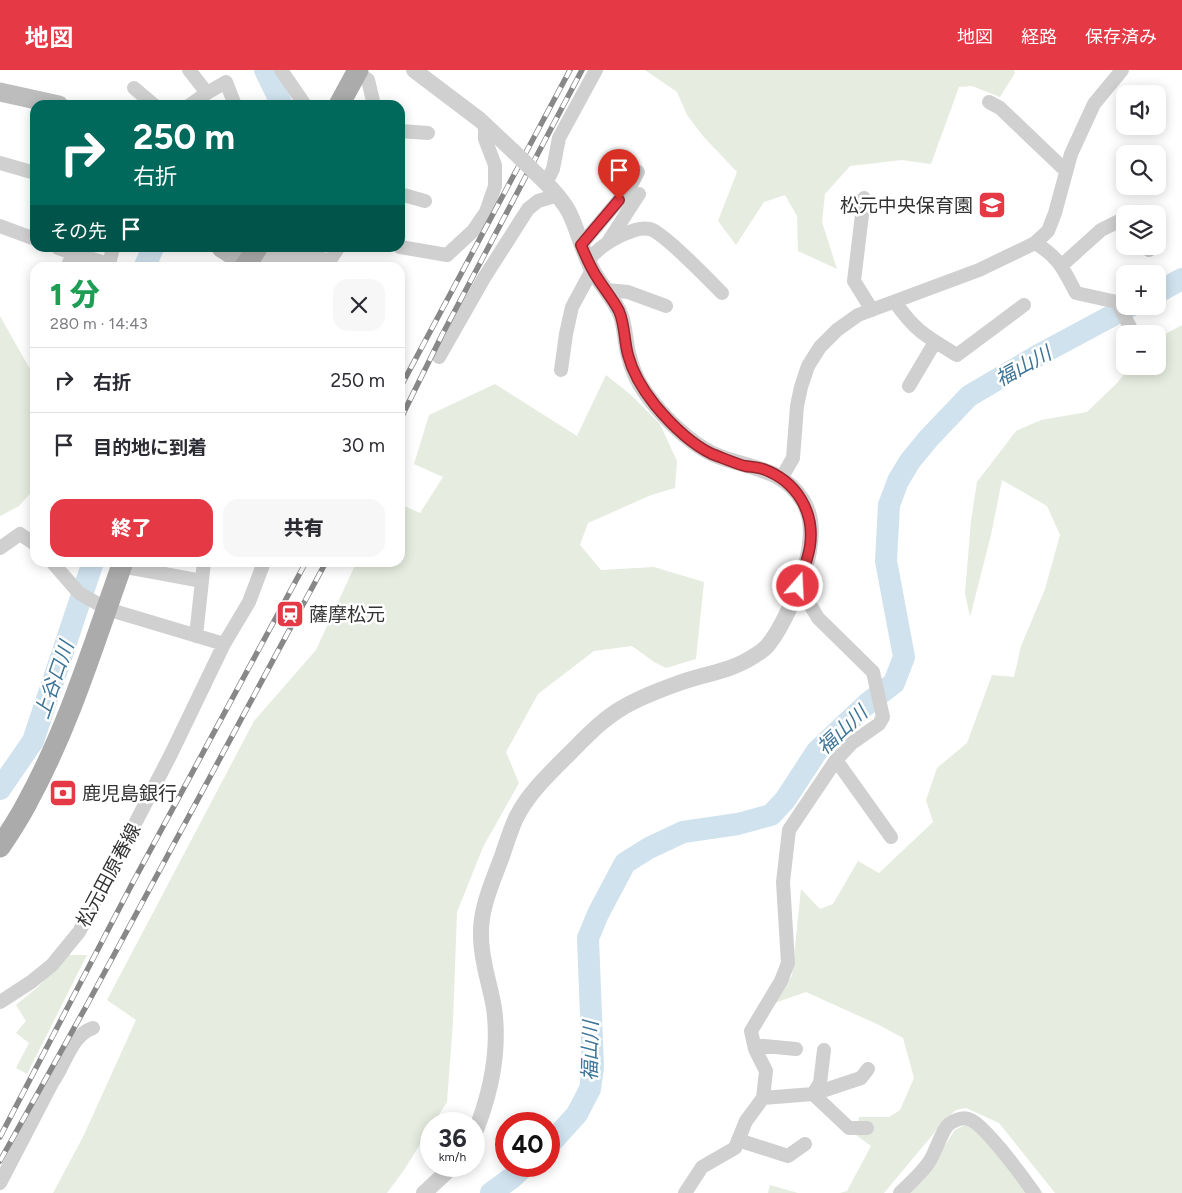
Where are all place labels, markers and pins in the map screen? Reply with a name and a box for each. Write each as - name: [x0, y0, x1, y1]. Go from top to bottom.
- pin: [598, 149, 640, 200]
- school or university icon: 松元中央保育園: [977, 190, 1007, 220]
- place label: 松元中央保育園: [840, 194, 973, 217]
- station icon: 薩摩松元: [275, 599, 305, 629]
- place label: 薩摩松元: [309, 603, 385, 626]
- bank icon: 鹿児島銀行: [48, 778, 78, 808]
- place label: 鹿児島銀行: [82, 782, 177, 805]

